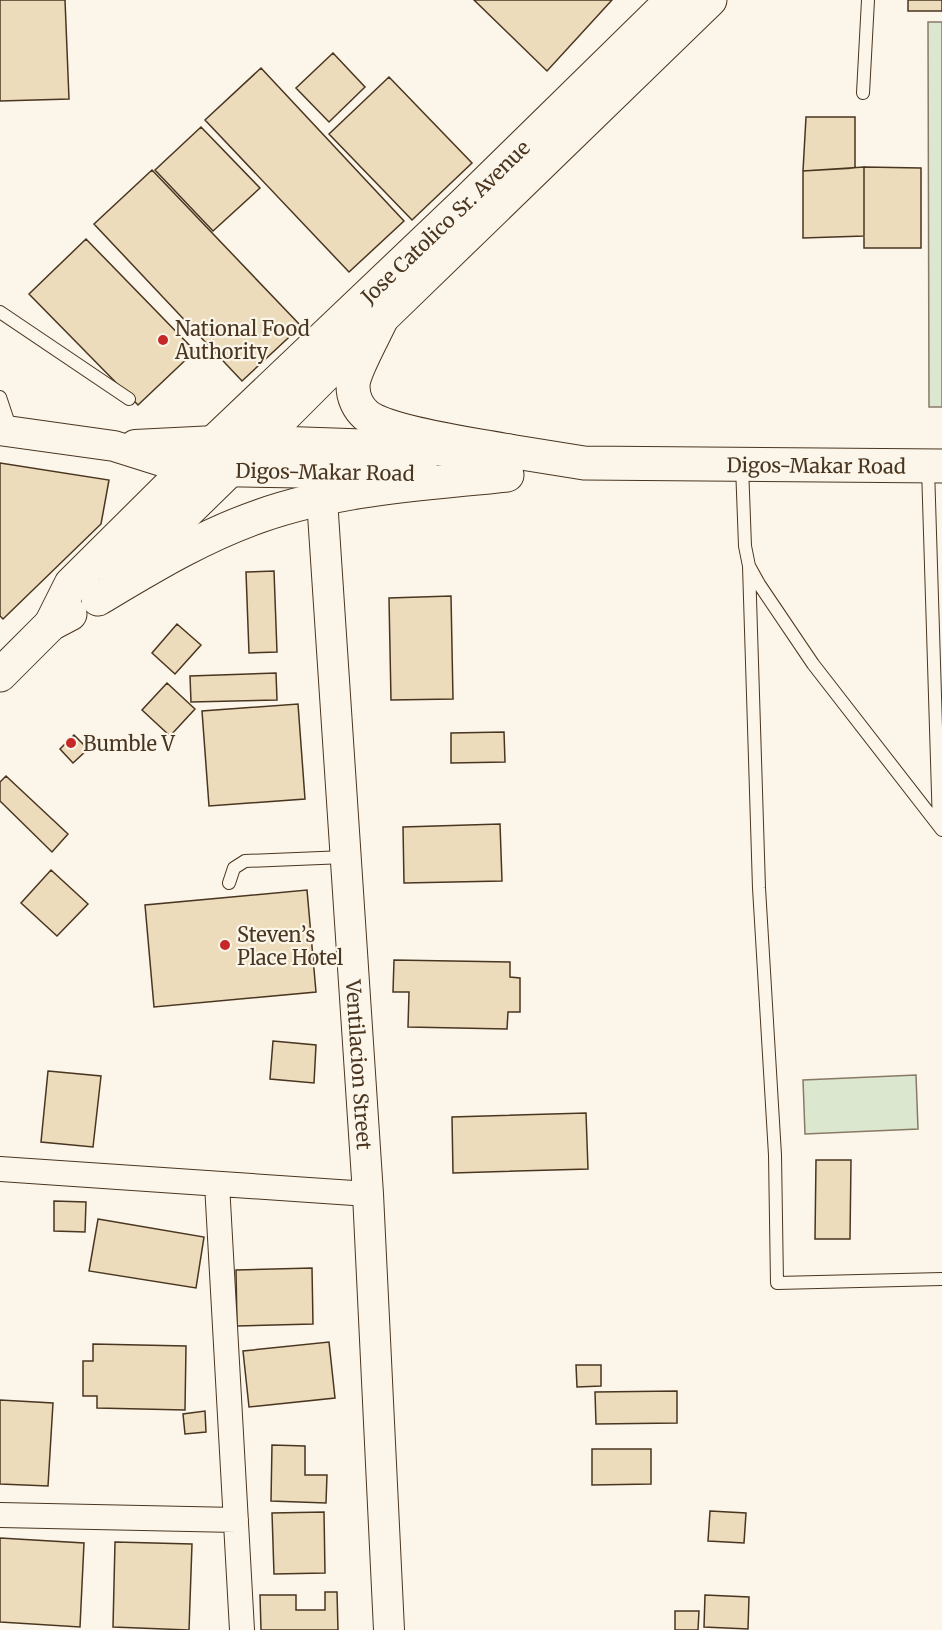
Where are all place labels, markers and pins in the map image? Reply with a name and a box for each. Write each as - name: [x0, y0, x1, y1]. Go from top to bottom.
- place label: National Food Authority: [174, 316, 310, 364]
- marker: National Food Authority: [156, 333, 170, 347]
- place label: Bumble V: [83, 731, 176, 756]
- marker: Bumble V: [64, 736, 78, 750]
- place label: Steven’s Place Hotel: [237, 922, 343, 970]
- marker: Steven’s Place Hotel: [218, 938, 232, 952]

